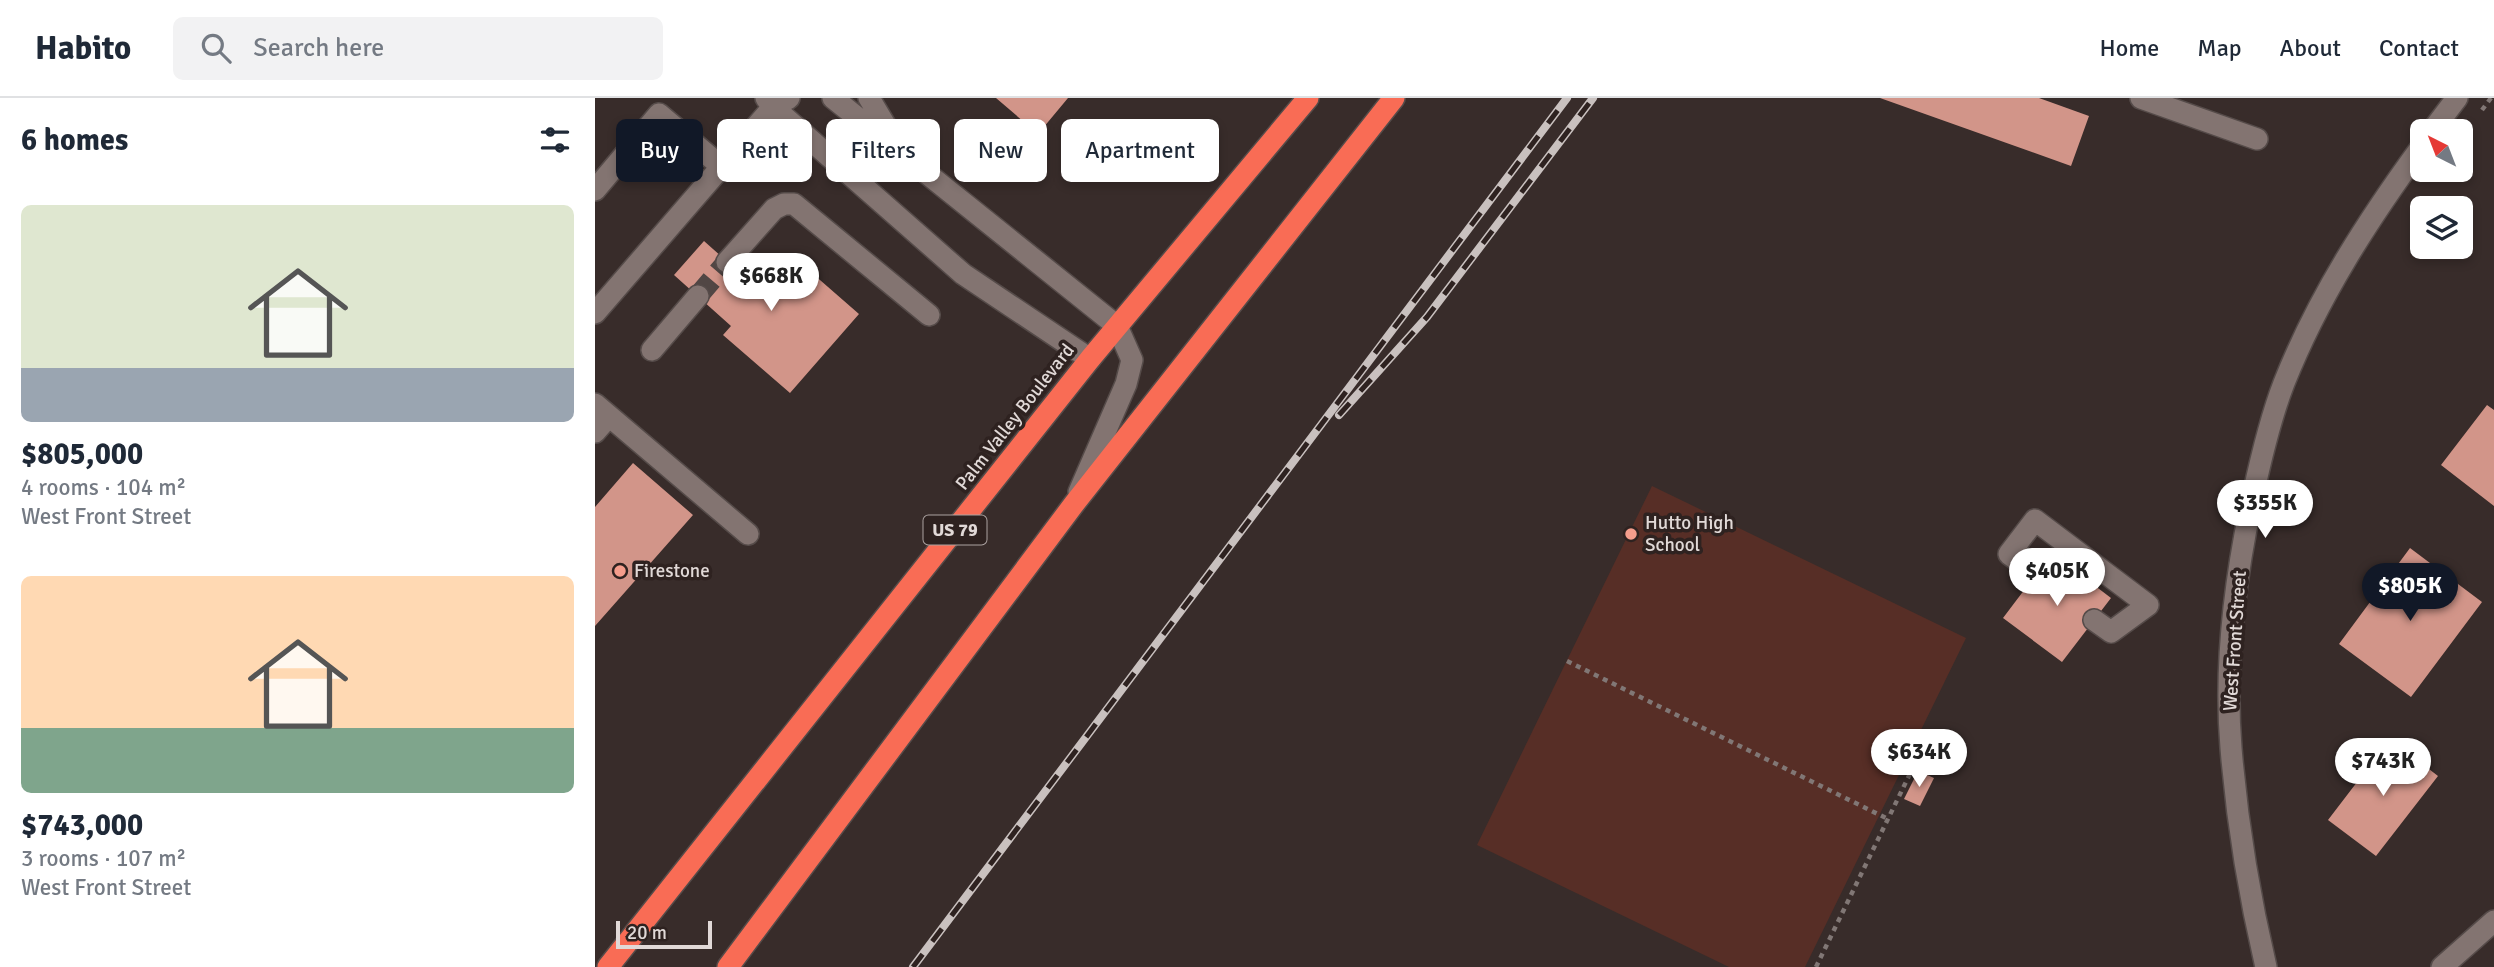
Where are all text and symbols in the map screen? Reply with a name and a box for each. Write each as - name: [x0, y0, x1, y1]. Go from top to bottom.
- search box: [173, 17, 663, 80]
- text: Habito: [35, 28, 131, 69]
- icon: search: [197, 29, 235, 67]
- text: Search here: [253, 32, 384, 64]
- text: Home: [2099, 33, 2159, 63]
- text: Map: [2197, 33, 2242, 63]
- text: About: [2280, 33, 2341, 63]
- text: Contact: [2379, 33, 2459, 63]
- chip: Buy: [616, 119, 703, 182]
- chip: Rent: [717, 119, 812, 182]
- chip: Filters: [826, 119, 940, 182]
- chip: New: [954, 119, 1047, 182]
- chip: Apartment: [1061, 119, 1219, 182]
- north arrow: [2410, 119, 2473, 182]
- map controls: [2410, 119, 2473, 259]
- icon: filters: [536, 121, 574, 159]
- text: 6 homes: [21, 122, 128, 159]
- button: layers: [2410, 196, 2473, 259]
- icon: home: [235, 250, 361, 376]
- pin: $668K: [722, 254, 820, 313]
- text: $668K: [739, 261, 803, 290]
- street label: Palm Valley Boulevard: [950, 339, 1080, 495]
- text: $805,000: [21, 436, 143, 473]
- text: 4 rooms · 104 m²: [21, 473, 186, 502]
- pin: $355K: [2216, 480, 2314, 540]
- text: $355K: [2233, 488, 2297, 517]
- text: West Front Street: [21, 502, 191, 531]
- place label: Hutto High School: [1645, 511, 1734, 557]
- road number: US 79: [923, 516, 987, 544]
- marker: Hutto High School: [1623, 526, 1639, 542]
- pin: $405K: [2008, 548, 2106, 608]
- text: $405K: [2025, 556, 2089, 585]
- place label: Firestone: [634, 559, 710, 583]
- marker: Firestone: [612, 563, 628, 579]
- pin: $805K: [2361, 564, 2459, 623]
- street label: West Front Street: [2218, 570, 2252, 712]
- text: $805K: [2378, 571, 2442, 600]
- icon: home: [235, 621, 361, 747]
- pin: $634K: [1870, 730, 1968, 789]
- text: $634K: [1887, 737, 1951, 766]
- pin: $743K: [2334, 738, 2432, 798]
- text: $743K: [2351, 746, 2415, 775]
- text: $743,000: [21, 807, 143, 844]
- text: 3 rooms · 107 m²: [21, 844, 186, 873]
- text: West Front Street: [21, 873, 191, 902]
- scale bar: [616, 918, 712, 950]
- text: 20 m: [627, 921, 667, 945]

